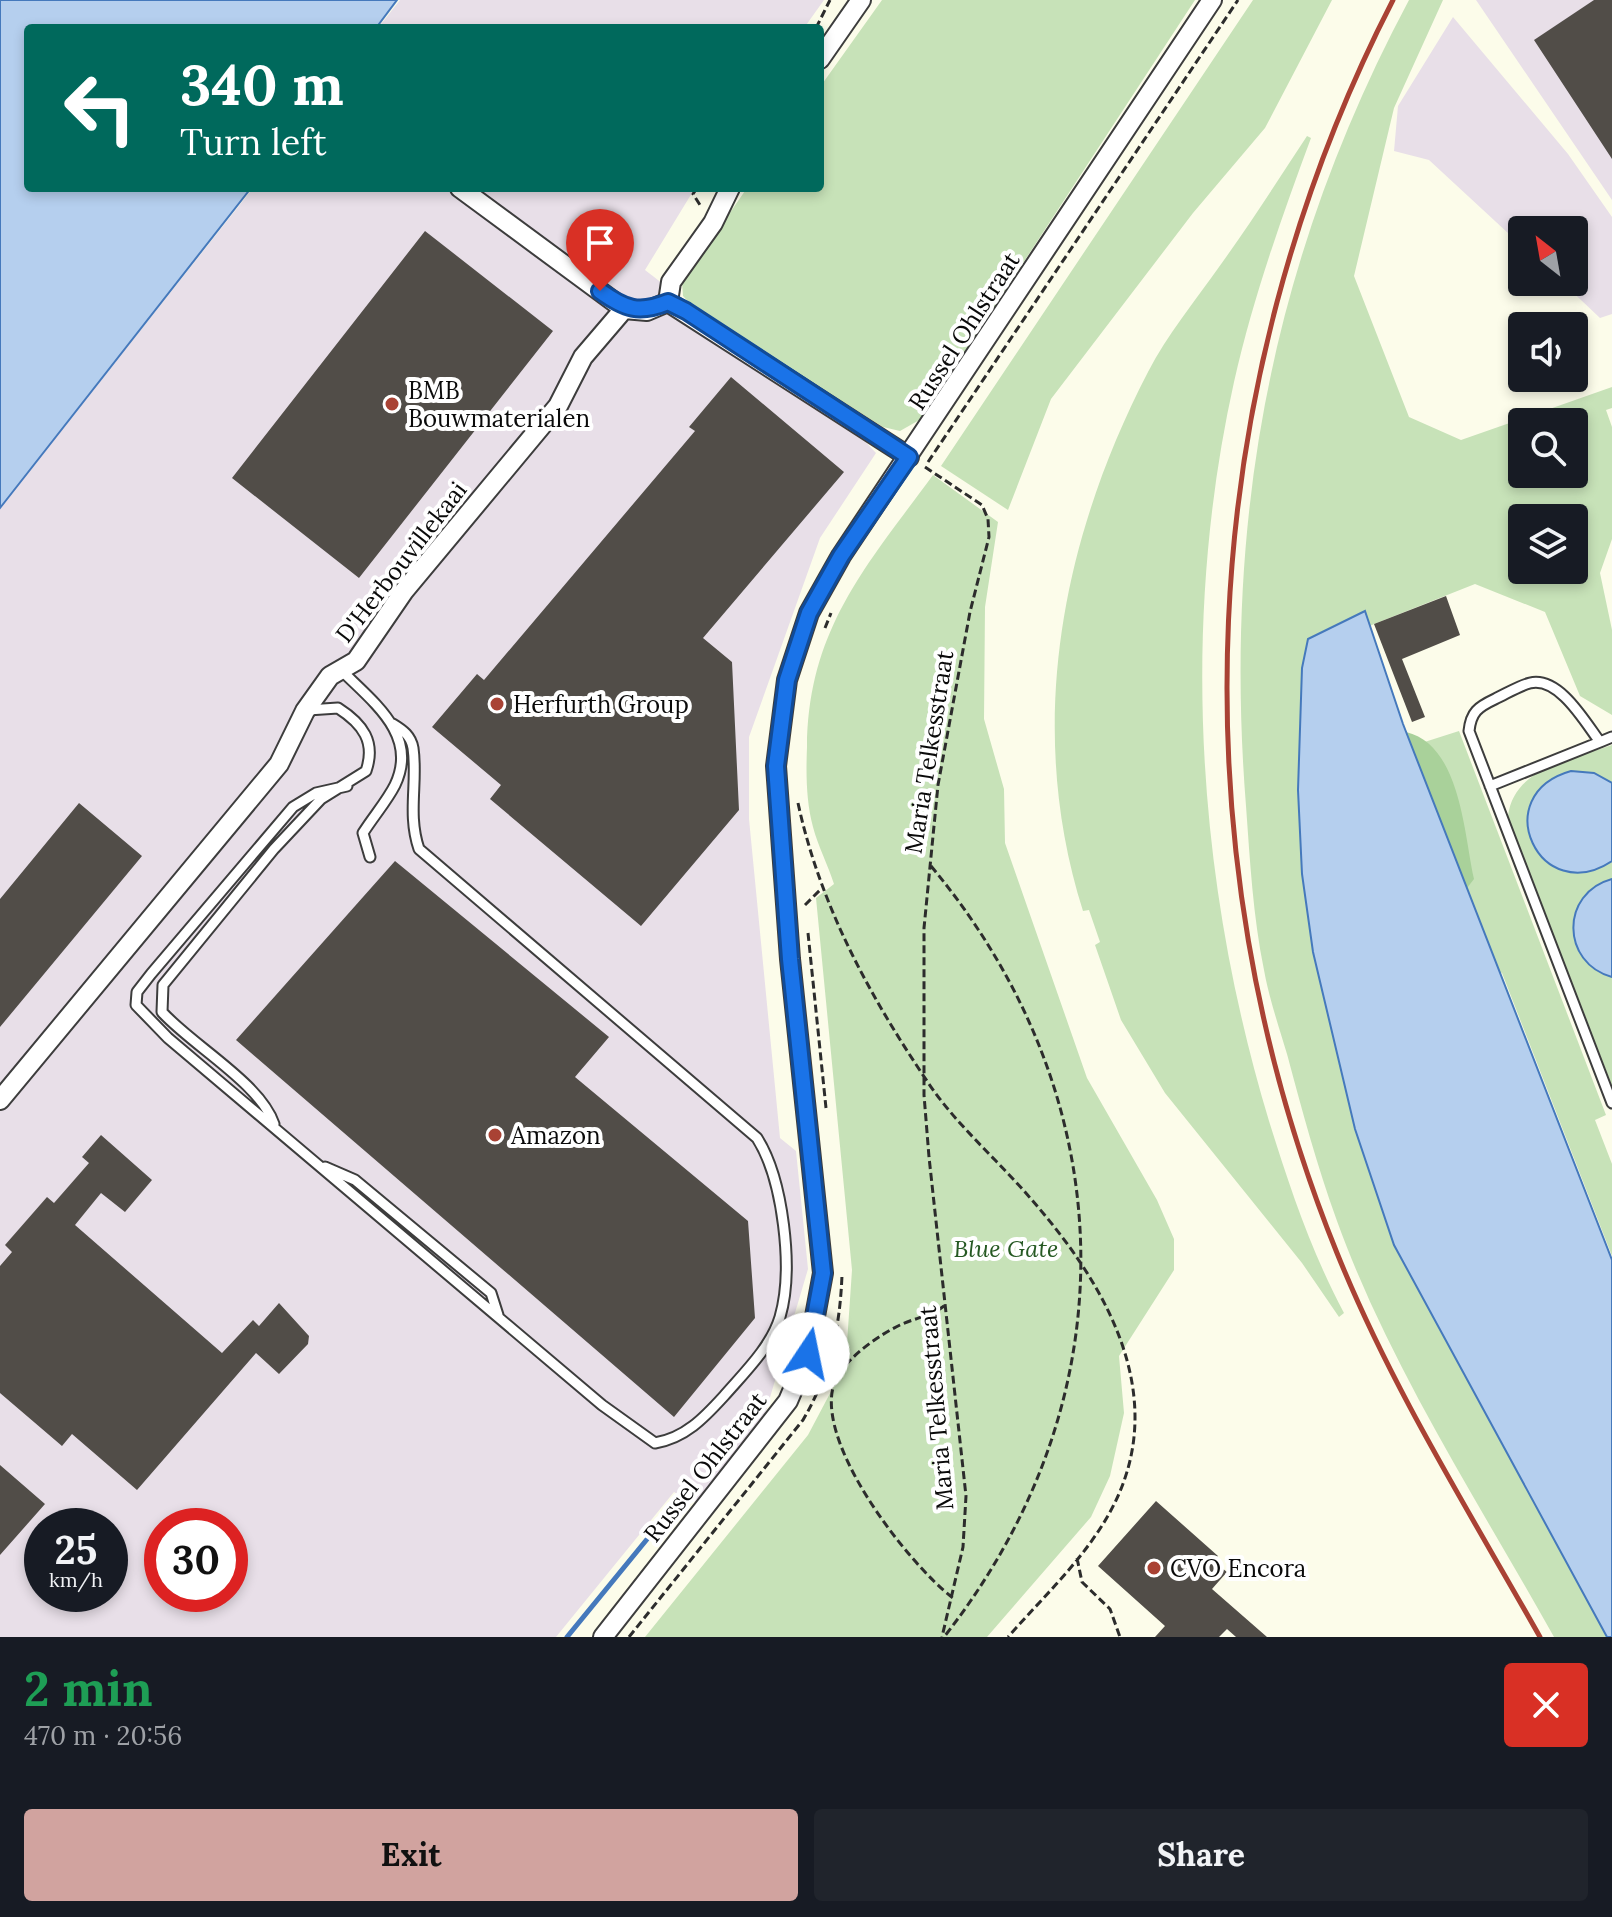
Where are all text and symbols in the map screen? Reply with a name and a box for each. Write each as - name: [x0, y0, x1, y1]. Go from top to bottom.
- text: 340 m: [180, 49, 344, 120]
- icon: left: [48, 56, 152, 160]
- text: Turn left: [180, 119, 327, 165]
- pin: [566, 209, 634, 291]
- north arrow: [1508, 216, 1588, 296]
- map controls: [1508, 216, 1588, 584]
- icon: arrive: [578, 221, 622, 265]
- street label: Russel Ohlstraat: [901, 246, 1027, 416]
- button: sound: [1508, 312, 1588, 392]
- place label: BMB Bouwmaterialen: [408, 375, 590, 434]
- marker: BMB Bouwmaterialen: [383, 395, 401, 413]
- button: search: [1508, 408, 1588, 488]
- street label: D'Herbouvillekaai: [328, 475, 474, 649]
- button: layers: [1508, 504, 1588, 584]
- street label: Maria Telkesstraat: [898, 647, 960, 856]
- place label: Herfurth Group: [513, 689, 689, 720]
- marker: Herfurth Group: [488, 695, 506, 713]
- place label: Amazon: [510, 1120, 601, 1151]
- marker: Amazon: [486, 1126, 504, 1144]
- park label: Blue Gate: [953, 1233, 1059, 1264]
- street label: Maria Telkesstraat: [912, 1304, 960, 1512]
- position arrow: [766, 1312, 850, 1396]
- street label: Russel Ohlstraat: [637, 1385, 774, 1548]
- speed limit sign: 30: [144, 1508, 248, 1612]
- text: 25: [55, 1524, 97, 1575]
- place label: CVO Encora: [1170, 1553, 1306, 1584]
- marker: CVO Encora: [1145, 1559, 1163, 1577]
- text: km/h: [49, 1567, 103, 1592]
- text: 2 min: [24, 1658, 153, 1719]
- button: close: [1504, 1663, 1588, 1747]
- text: 470 m · 20:56: [24, 1719, 182, 1752]
- button: Exit: [24, 1809, 798, 1901]
- button: Share: [814, 1809, 1588, 1901]

